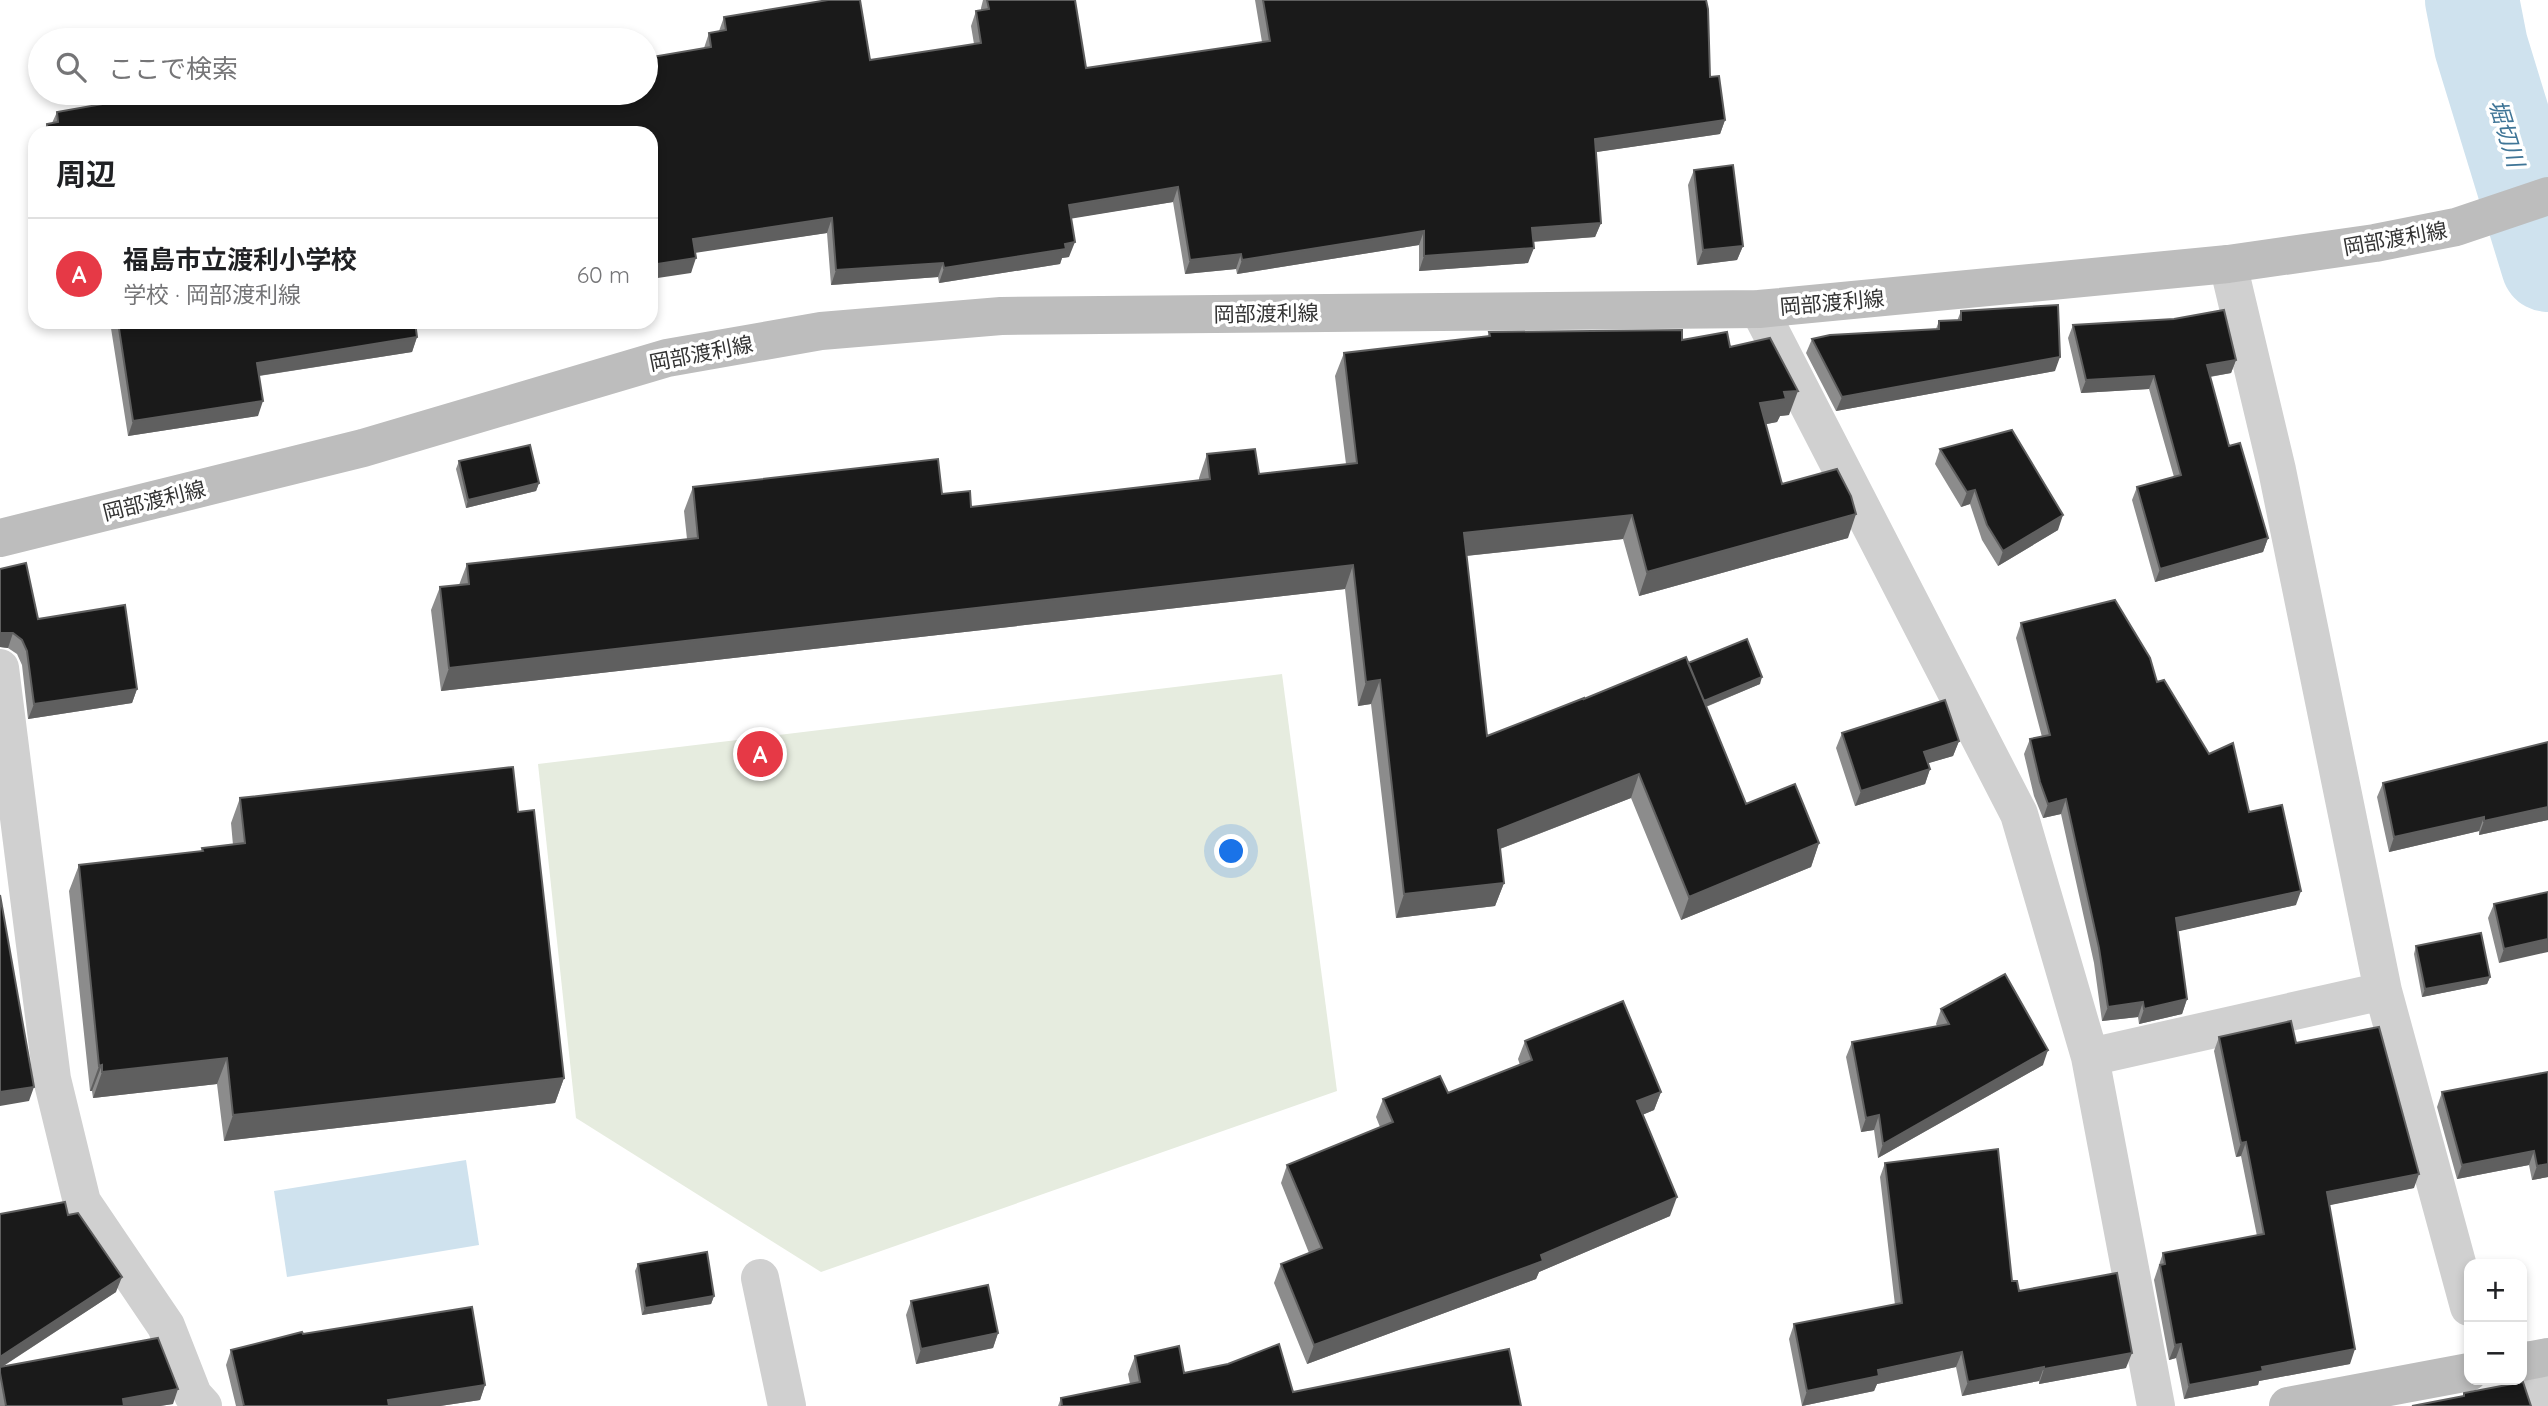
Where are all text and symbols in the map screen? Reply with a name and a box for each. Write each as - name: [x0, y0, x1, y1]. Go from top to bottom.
- search box: [28, 28, 658, 105]
- icon: search: [52, 48, 90, 86]
- text: ここで検索: [108, 52, 238, 85]
- water label: 堀切川: [2483, 96, 2532, 173]
- text: 周辺: [56, 155, 116, 193]
- street label: 岡部渡利線: [2341, 216, 2449, 260]
- text: 福島市立渡利小学校: [123, 243, 357, 276]
- text: A: [72, 260, 86, 289]
- text: 60 m: [577, 260, 630, 289]
- text: 学校 · 岡部渡利線: [123, 280, 301, 309]
- street label: 岡部渡利線: [1779, 284, 1885, 320]
- street label: 岡部渡利線: [1213, 299, 1319, 327]
- street label: 岡部渡利線: [647, 330, 755, 376]
- street label: 岡部渡利線: [100, 475, 208, 525]
- pin: A: [737, 728, 783, 780]
- your location: [1214, 834, 1248, 868]
- map controls: [2464, 1259, 2527, 1385]
- button: +: [2464, 1259, 2527, 1322]
- button: −: [2464, 1322, 2527, 1385]

